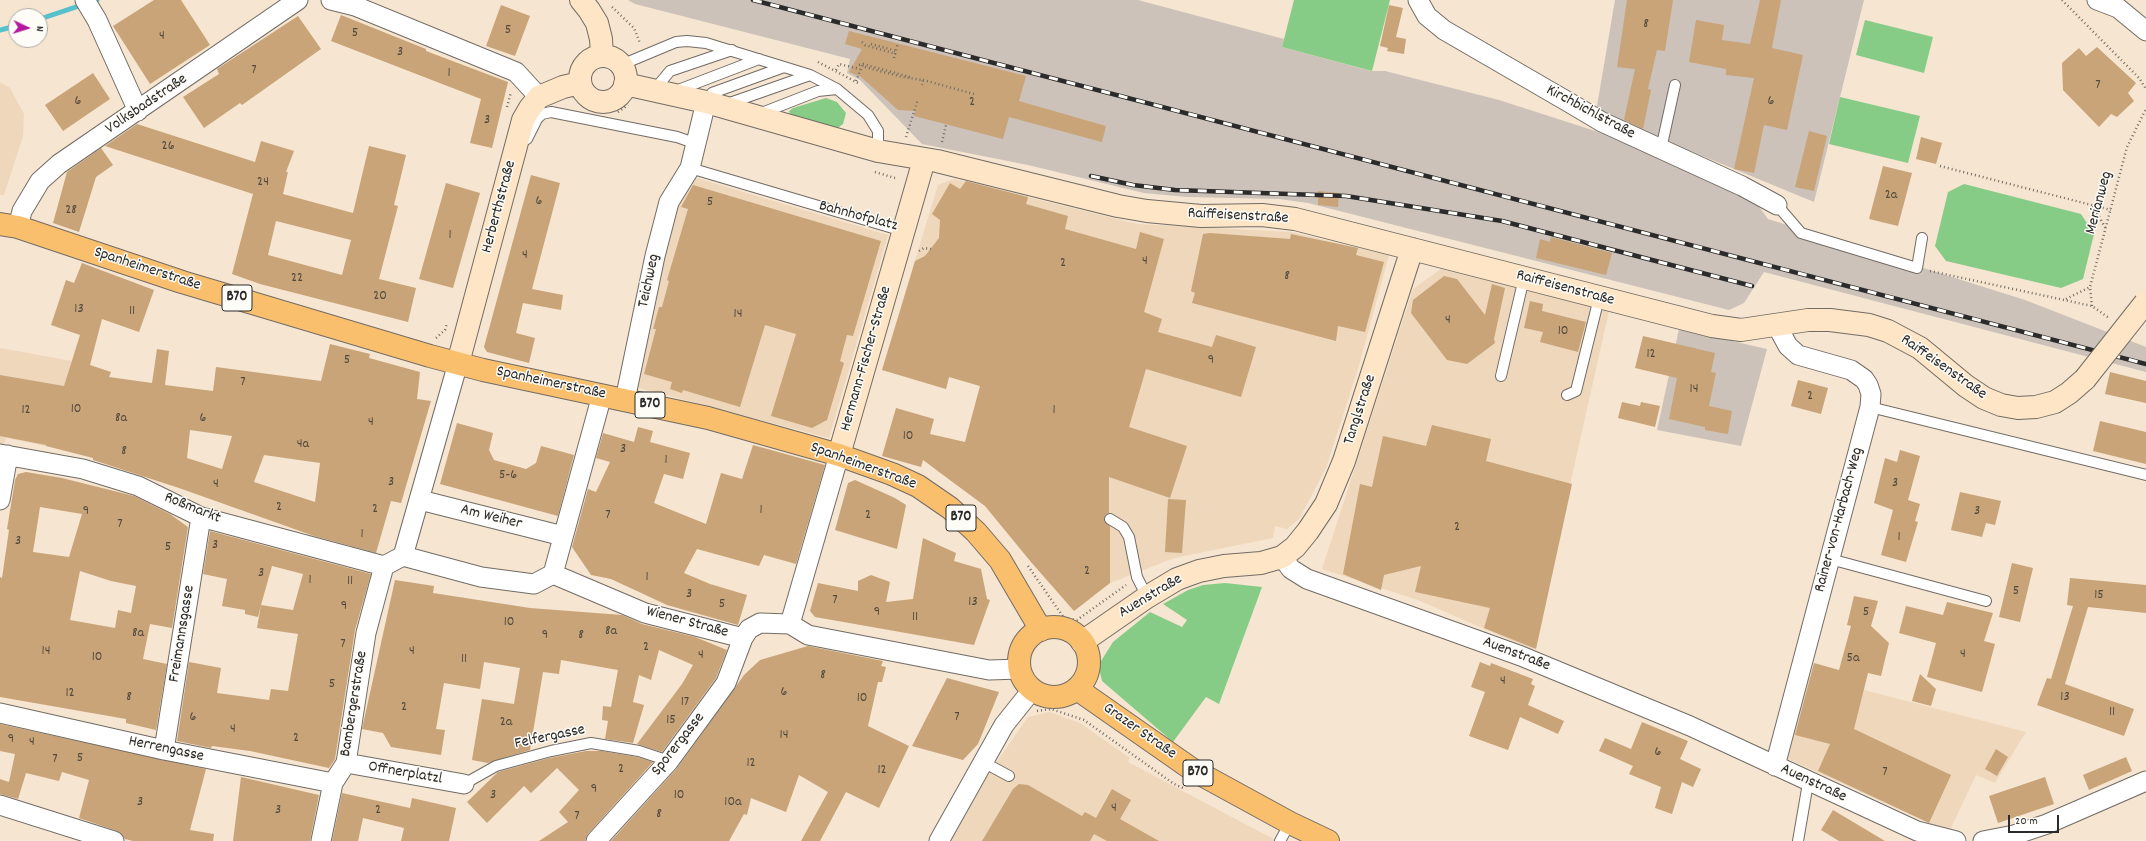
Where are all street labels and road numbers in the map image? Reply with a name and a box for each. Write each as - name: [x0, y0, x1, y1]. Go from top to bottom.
- street label: Volksbadstraße: [102, 71, 192, 139]
- street label: Kirchbichlstraße: [1542, 81, 1638, 145]
- street label: Herberthstraße: [478, 159, 522, 255]
- street label: Merianweg: [2082, 169, 2118, 237]
- street label: Bahnhofplatz: [817, 197, 899, 237]
- street label: Raiffeisenstraße: [1187, 205, 1289, 229]
- street label: Spanheimerstraße: [91, 244, 203, 296]
- street label: Teichweg: [635, 252, 665, 310]
- street label: Raiffeisenstraße: [1514, 267, 1616, 311]
- street label: Hermann-Fischer-Straße: [837, 284, 897, 434]
- road number: B70: [222, 285, 252, 311]
- street label: Raiffeisenstraße: [1896, 331, 1990, 405]
- street label: Spanheimerstraße: [495, 363, 607, 405]
- street label: Tanglstraße: [1341, 372, 1381, 448]
- road number: B70: [635, 392, 665, 418]
- street label: Spanheimerstraße: [807, 439, 919, 495]
- street label: Rainer-von-Harbach-Weg: [1811, 445, 1869, 595]
- street label: Roßmarkt: [161, 489, 223, 529]
- street label: Am Weiher: [458, 501, 524, 535]
- road number: B70: [946, 505, 976, 531]
- street label: Auenstraße: [1116, 571, 1186, 623]
- street label: Freimannsgasse: [166, 584, 200, 684]
- street label: Wiener Straße: [644, 603, 730, 643]
- street label: Auenstraße: [1480, 633, 1552, 677]
- street label: Bambergerstraße: [337, 650, 373, 758]
- street label: Grazer Straße: [1099, 700, 1179, 764]
- street label: Sporergasse: [648, 709, 710, 781]
- street label: Felfergasse: [513, 721, 587, 755]
- street label: Herrengasse: [127, 733, 205, 767]
- street label: Offnerplatzl: [366, 758, 444, 790]
- road number: B70: [1183, 760, 1213, 786]
- street label: Auenstraße: [1777, 760, 1849, 808]

